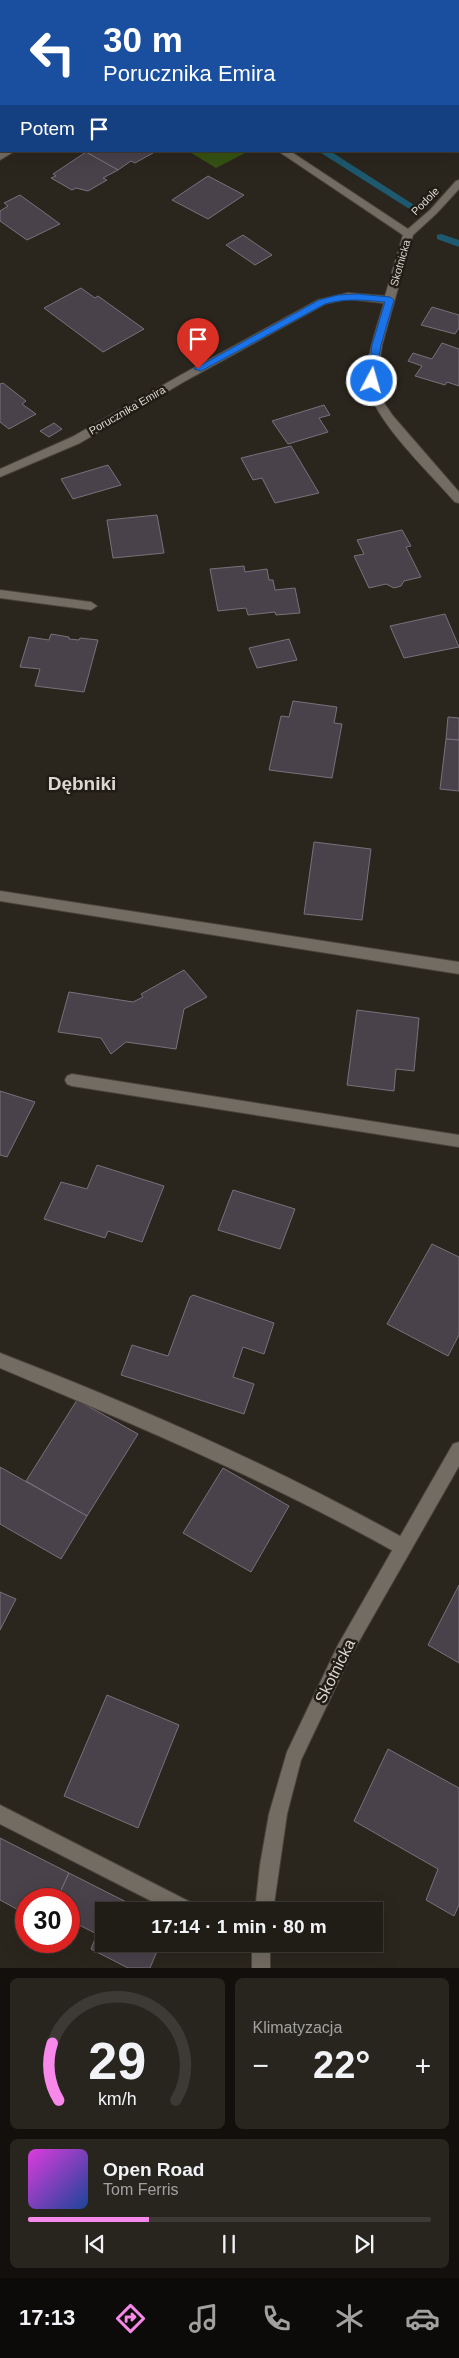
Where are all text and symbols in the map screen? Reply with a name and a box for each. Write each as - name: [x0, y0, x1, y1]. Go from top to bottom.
- icon: left: [20, 20, 85, 85]
- text: 30 m: [103, 20, 183, 59]
- text: Porucznika Emira: [103, 61, 275, 86]
- icon: arrive: [85, 115, 113, 143]
- text: Potem: [20, 118, 75, 139]
- street label: Podole: [409, 185, 441, 217]
- street label: Skotnicka: [388, 238, 413, 288]
- pin: [177, 318, 219, 369]
- icon: arrive: [184, 325, 212, 353]
- position arrow: [345, 354, 397, 406]
- street label: Porucznika Emira: [87, 383, 168, 437]
- district label: Dębniki: [48, 773, 116, 794]
- street label: Skotnicka: [312, 1636, 358, 1706]
- speed limit sign: 30: [15, 1888, 80, 1953]
- text: 17:14 · 1 min · 80 m: [151, 1916, 327, 1937]
- text: Klimatyzacja: [253, 2019, 342, 2036]
- text: 29: [88, 2032, 146, 2090]
- text: 22°: [313, 2044, 370, 2086]
- text: −: [253, 2050, 269, 2081]
- text: +: [415, 2050, 431, 2081]
- text: km/h: [98, 2089, 137, 2109]
- text: Open Road: [103, 2159, 204, 2180]
- text: Tom Ferris: [103, 2181, 179, 2198]
- icon: previous: [81, 2230, 109, 2258]
- icon: pause: [215, 2230, 243, 2258]
- icon: next: [350, 2230, 378, 2258]
- icon: directions: [113, 2301, 148, 2336]
- icon: music: [186, 2301, 221, 2336]
- icon: phone: [259, 2301, 294, 2336]
- icon: climate: [332, 2301, 367, 2336]
- icon: car: [405, 2301, 440, 2336]
- text: 17:13: [19, 2305, 75, 2330]

